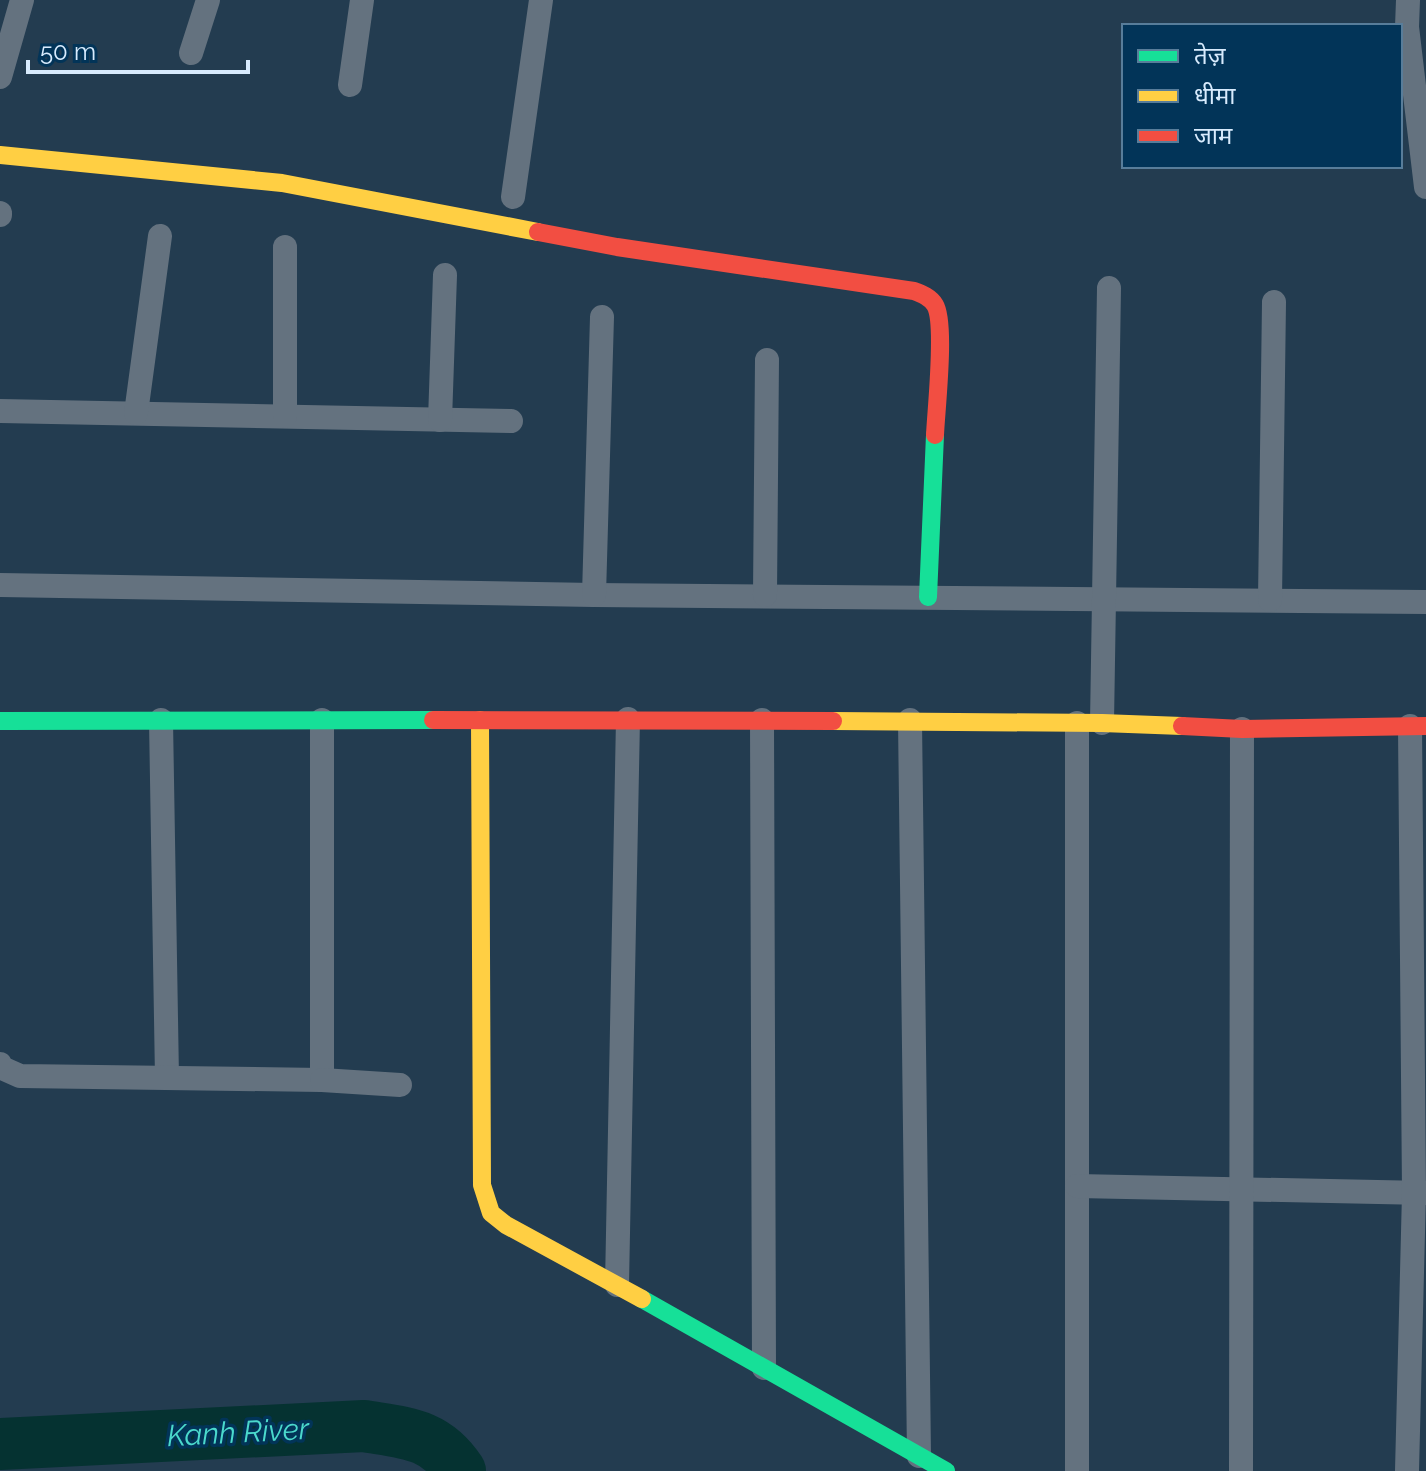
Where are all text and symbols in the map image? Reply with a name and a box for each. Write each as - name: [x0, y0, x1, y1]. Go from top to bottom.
- scale bar: [28, 24, 248, 74]
- legend: [1122, 24, 1402, 168]
- text: 50 m: [40, 37, 96, 66]
- text: तेज़: [1194, 41, 1227, 70]
- text: धीमा: [1194, 81, 1236, 110]
- text: जाम: [1194, 121, 1233, 150]
- water label: Kanh River: [166, 1411, 312, 1453]

